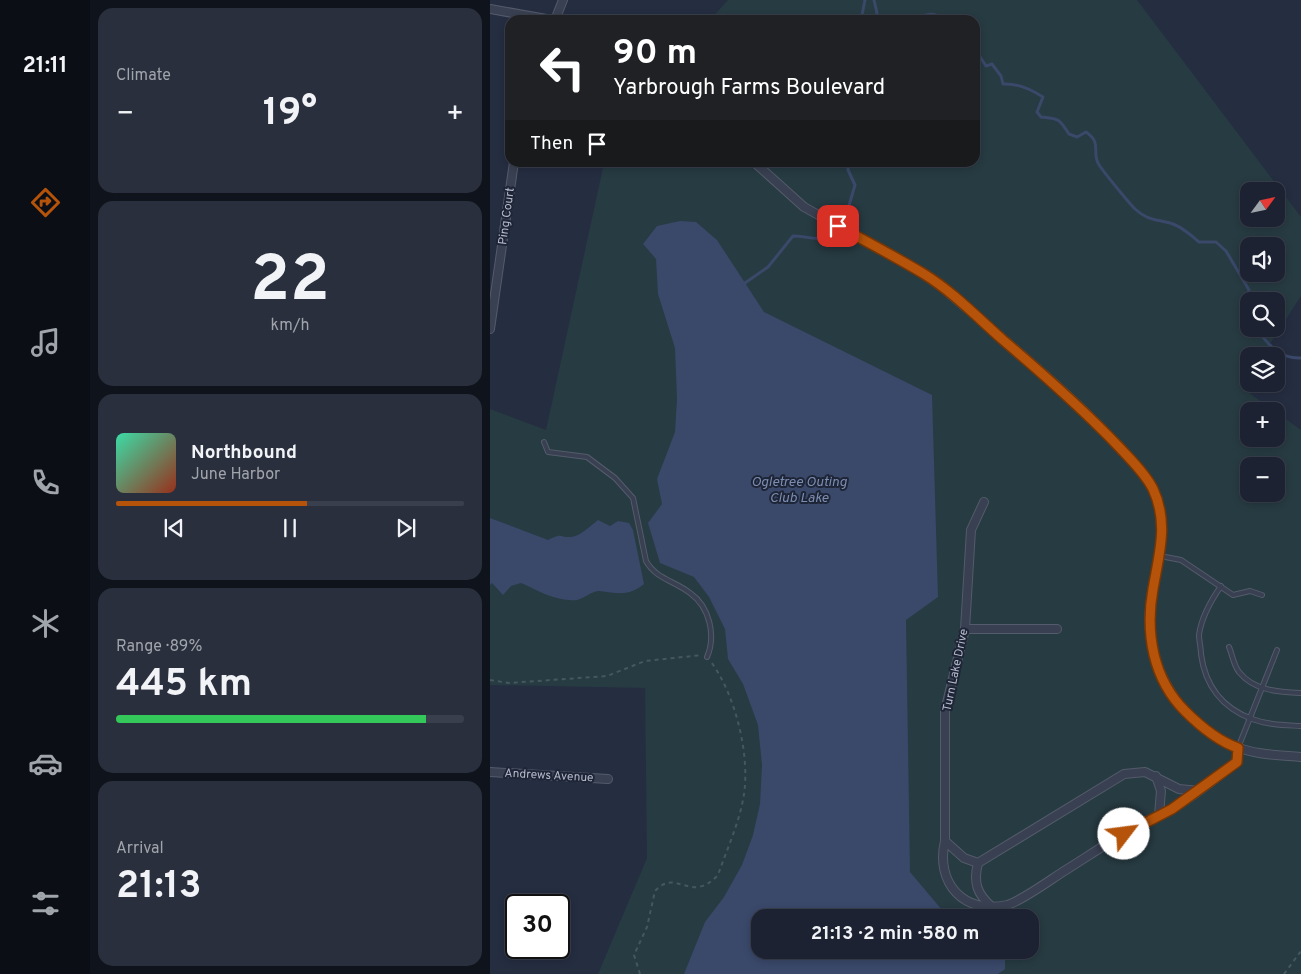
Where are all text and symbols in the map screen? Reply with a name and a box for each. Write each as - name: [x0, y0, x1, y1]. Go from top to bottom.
- text: 90 m: [613, 32, 697, 76]
- icon: left: [530, 35, 595, 100]
- text: 21:11: [22, 53, 68, 80]
- text: Climate: [116, 66, 171, 86]
- text: Yarbrough Farms Boulevard: [613, 75, 885, 102]
- text: 19°: [263, 90, 317, 139]
- text: −: [116, 97, 134, 133]
- text: +: [446, 97, 464, 133]
- icon: arrive: [583, 130, 611, 158]
- text: Then: [530, 132, 573, 156]
- north arrow: [1240, 182, 1285, 228]
- map controls: [1240, 182, 1285, 502]
- icon: directions: [28, 185, 63, 220]
- street label: Ping Court: [495, 186, 519, 246]
- pin: [817, 205, 859, 247]
- icon: arrive: [824, 212, 852, 240]
- button: sound: [1240, 237, 1285, 282]
- text: 22: [250, 242, 330, 324]
- button: search: [1240, 292, 1285, 337]
- text: km/h: [271, 316, 309, 336]
- icon: music: [28, 325, 63, 360]
- button: layers: [1240, 347, 1285, 392]
- button: +: [1240, 402, 1285, 447]
- text: Northbound: [191, 441, 297, 465]
- button: −: [1240, 457, 1285, 502]
- icon: phone: [28, 465, 63, 500]
- text: June Harbor: [191, 465, 280, 485]
- water label: Ogletree Outing Club Lake: [751, 474, 847, 507]
- icon: previous: [160, 514, 188, 542]
- icon: pause: [276, 514, 304, 542]
- icon: next: [392, 514, 420, 542]
- icon: climate: [28, 606, 63, 641]
- street label: Turn Lake Drive: [939, 627, 973, 713]
- text: Range · 89%: [116, 637, 202, 657]
- text: 445 km: [116, 661, 252, 710]
- icon: car: [28, 746, 63, 781]
- street label: Andrews Avenue: [504, 766, 594, 786]
- position arrow: [1097, 807, 1149, 859]
- text: Arrival: [116, 839, 164, 859]
- text: 21:13: [116, 863, 202, 912]
- icon: filters: [28, 886, 63, 921]
- speed limit sign: 30: [505, 894, 570, 959]
- text: 21:13 · 2 min · 580 m: [811, 922, 979, 946]

